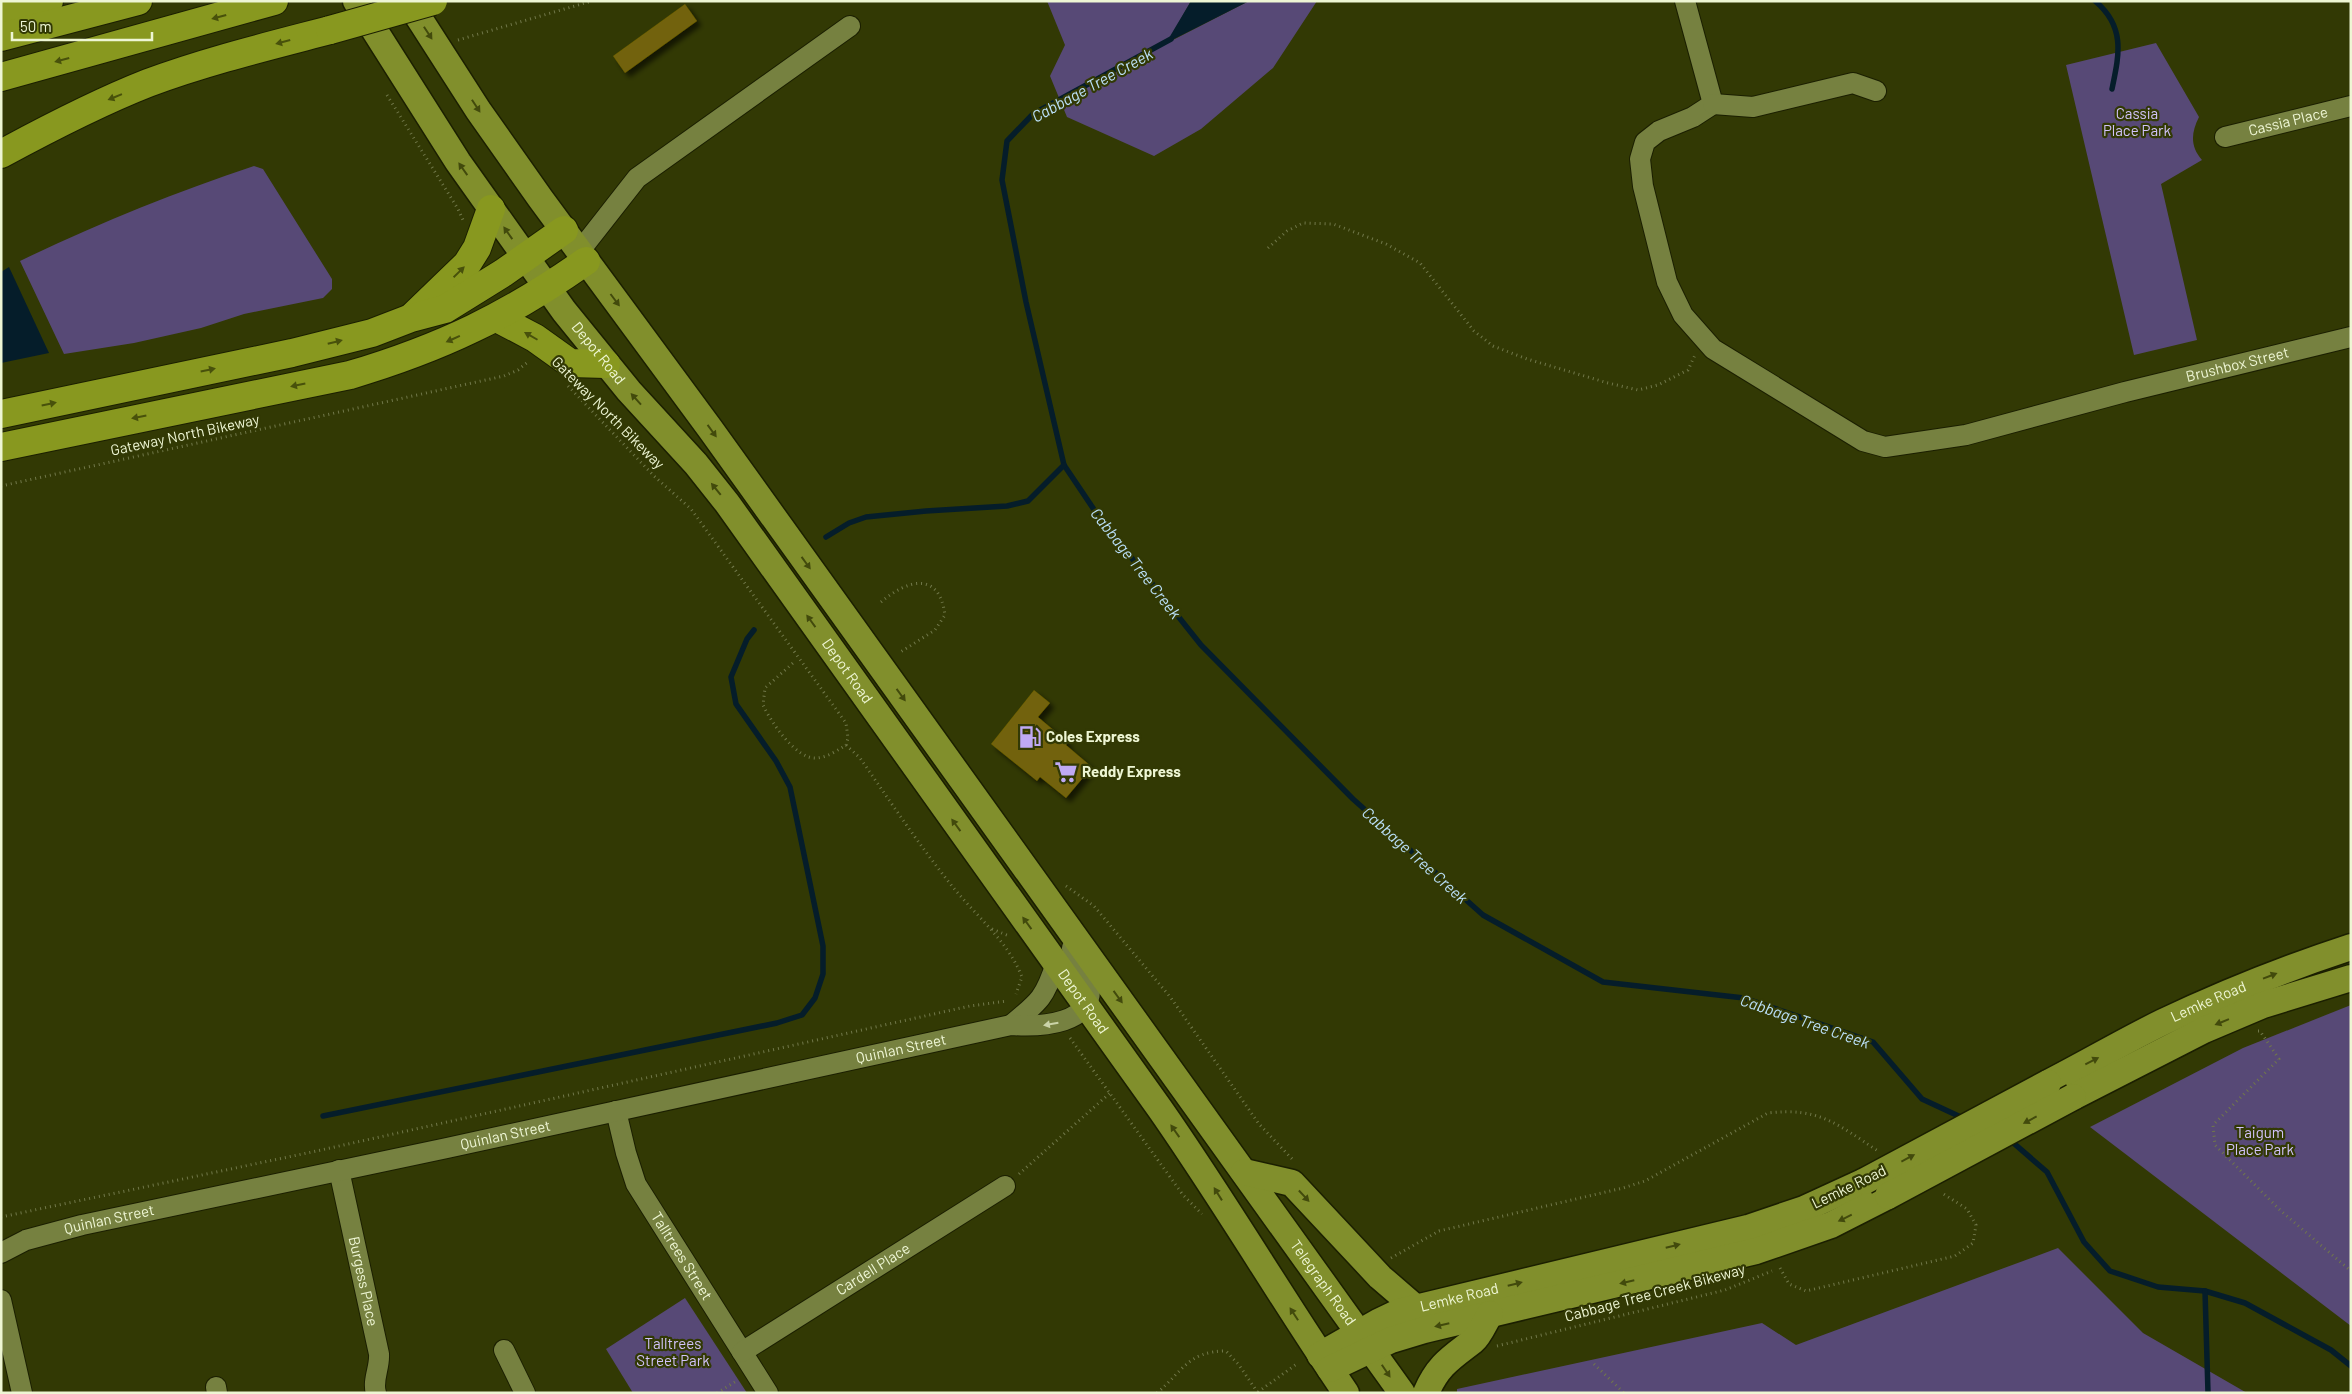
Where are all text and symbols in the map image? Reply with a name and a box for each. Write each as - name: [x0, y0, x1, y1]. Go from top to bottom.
- scale bar: [12, 10, 152, 42]
- one-way arrow: [211, 13, 226, 21]
- text: 50 m: [20, 17, 52, 35]
- one-way arrow: [424, 27, 433, 40]
- one-way arrow: [275, 39, 290, 47]
- water label: Cabbage Tree Creek: [1028, 43, 1156, 126]
- one-way arrow: [55, 56, 70, 64]
- one-way arrow: [107, 93, 122, 101]
- one-way arrow: [471, 99, 481, 113]
- street label: Cassia Place: [2246, 102, 2329, 139]
- park label: Cassia Place Park: [2103, 104, 2172, 139]
- one-way arrow: [458, 162, 468, 176]
- one-way arrow: [503, 226, 513, 240]
- one-way arrow: [453, 266, 465, 278]
- one-way arrow: [610, 293, 620, 307]
- street label: Depot Road: [568, 318, 630, 388]
- one-way arrow: [525, 332, 538, 341]
- one-way arrow: [446, 336, 460, 344]
- one-way arrow: [328, 338, 343, 346]
- street label: Brushbox Street: [2184, 342, 2290, 385]
- street label: Gateway North Bikeway: [549, 352, 669, 472]
- one-way arrow: [200, 366, 216, 374]
- one-way arrow: [290, 381, 305, 389]
- one-way arrow: [630, 394, 642, 406]
- one-way arrow: [41, 400, 56, 408]
- street label: Gateway North Bikeway: [109, 409, 261, 459]
- one-way arrow: [130, 414, 146, 422]
- one-way arrow: [706, 424, 717, 437]
- one-way arrow: [711, 483, 721, 496]
- water label: Cabbage Tree Creek: [1087, 504, 1186, 622]
- one-way arrow: [801, 556, 811, 570]
- one-way arrow: [806, 615, 817, 628]
- street label: Depot Road: [819, 635, 877, 706]
- one-way arrow: [896, 688, 906, 702]
- fuel station icon: Coles Express: [1017, 724, 1043, 750]
- place label: Coles Express: [1046, 727, 1140, 745]
- supermarket icon: Reddy Express: [1053, 759, 1079, 785]
- place label: Reddy Express: [1082, 762, 1181, 780]
- water label: Cabbage Tree Creek: [1359, 802, 1472, 907]
- one-way arrow: [952, 818, 962, 831]
- one-way arrow: [1022, 916, 1032, 930]
- street label: Depot Road: [1055, 965, 1113, 1037]
- one-way arrow: [2263, 972, 2278, 980]
- street label: Lemke Road: [2167, 976, 2248, 1025]
- one-way arrow: [1113, 990, 1123, 1003]
- water label: Cabbage Tree Creek: [1738, 990, 1872, 1052]
- one-way arrow: [2215, 1019, 2229, 1027]
- one-way arrow: [1043, 1021, 1059, 1029]
- street label: Quinlan Street: [854, 1029, 948, 1067]
- one-way arrow: [2084, 1057, 2099, 1065]
- street label: Quinlan Street: [458, 1116, 552, 1153]
- one-way arrow: [2022, 1116, 2037, 1124]
- park label: Taigum Place Park: [2226, 1123, 2295, 1158]
- one-way arrow: [1170, 1124, 1180, 1138]
- one-way arrow: [1900, 1154, 1915, 1162]
- street label: Lemke Road: [1809, 1160, 1889, 1212]
- one-way arrow: [1213, 1187, 1222, 1200]
- one-way arrow: [1298, 1189, 1310, 1201]
- street label: Quinlan Street: [62, 1200, 156, 1237]
- street label: Talltrees Street: [648, 1208, 717, 1303]
- one-way arrow: [1837, 1214, 1852, 1222]
- street label: Burgess Place: [346, 1235, 383, 1328]
- street label: Telegraph Road: [1287, 1236, 1360, 1328]
- street label: Cardell Place: [832, 1238, 913, 1298]
- one-way arrow: [1665, 1242, 1680, 1250]
- street label: Cabbage Tree Creek Bikeway: [1562, 1259, 1747, 1325]
- street label: Lemke Road: [1418, 1278, 1500, 1315]
- one-way arrow: [1620, 1278, 1635, 1286]
- one-way arrow: [1507, 1280, 1522, 1288]
- one-way arrow: [1289, 1307, 1298, 1321]
- one-way arrow: [1435, 1321, 1450, 1329]
- park label: Talltrees Street Park: [636, 1334, 710, 1369]
- one-way arrow: [1381, 1364, 1391, 1378]

